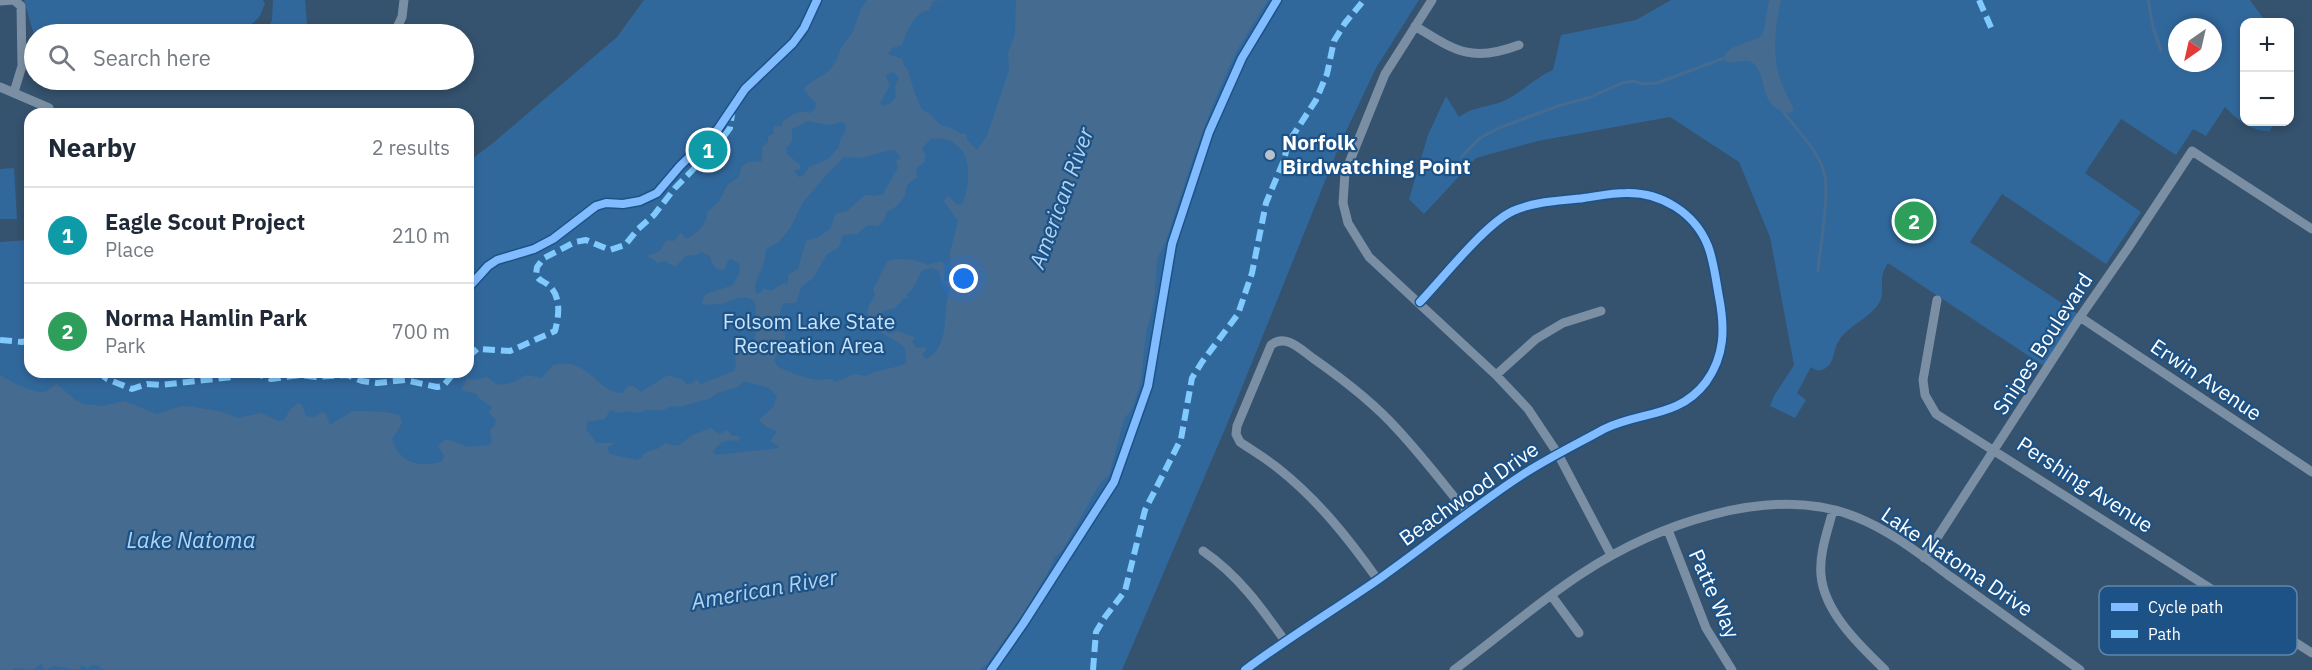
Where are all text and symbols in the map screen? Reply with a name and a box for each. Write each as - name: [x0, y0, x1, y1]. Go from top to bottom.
- north arrow: [2168, 18, 2222, 72]
- map controls: [2240, 18, 2294, 126]
- button: +: [2240, 18, 2294, 72]
- search box: [24, 24, 474, 90]
- icon: search: [45, 41, 78, 74]
- text: Search here: [93, 43, 211, 72]
- button: −: [2240, 72, 2294, 126]
- water label: American River: [1021, 123, 1100, 273]
- pin: 1: [688, 128, 728, 172]
- place label: Norfolk Birdwatching Point: [1282, 128, 1471, 180]
- text: Nearby: [48, 130, 136, 164]
- text: 2 results: [372, 134, 450, 161]
- marker: Norfolk Birdwatching Point: [1263, 148, 1277, 162]
- pin: 2: [1894, 198, 1934, 244]
- text: Eagle Scout Project: [105, 207, 305, 236]
- text: 1: [62, 222, 74, 249]
- text: 210 m: [392, 222, 450, 249]
- text: Place: [105, 236, 154, 263]
- your location: [949, 264, 978, 293]
- street label: Snipes Boulevard: [1986, 267, 2099, 420]
- text: Norma Hamlin Park: [105, 303, 307, 332]
- park label: Folsom Lake State Recreation Area: [723, 307, 895, 359]
- text: 2: [62, 318, 74, 345]
- text: 700 m: [392, 318, 450, 345]
- text: Park: [105, 332, 145, 359]
- street label: Erwin Avenue: [2145, 332, 2268, 427]
- street label: Pershing Avenue: [2012, 430, 2159, 539]
- street label: Beachwood Drive: [1393, 435, 1544, 552]
- street label: Lake Natoma Drive: [1876, 500, 2039, 622]
- water label: Lake Natoma: [127, 525, 255, 554]
- street label: Patte Way: [1683, 545, 1747, 643]
- water label: American River: [688, 561, 840, 616]
- legend: [2099, 586, 2297, 655]
- text: Cycle path: [2148, 597, 2223, 617]
- text: Path: [2148, 624, 2181, 644]

